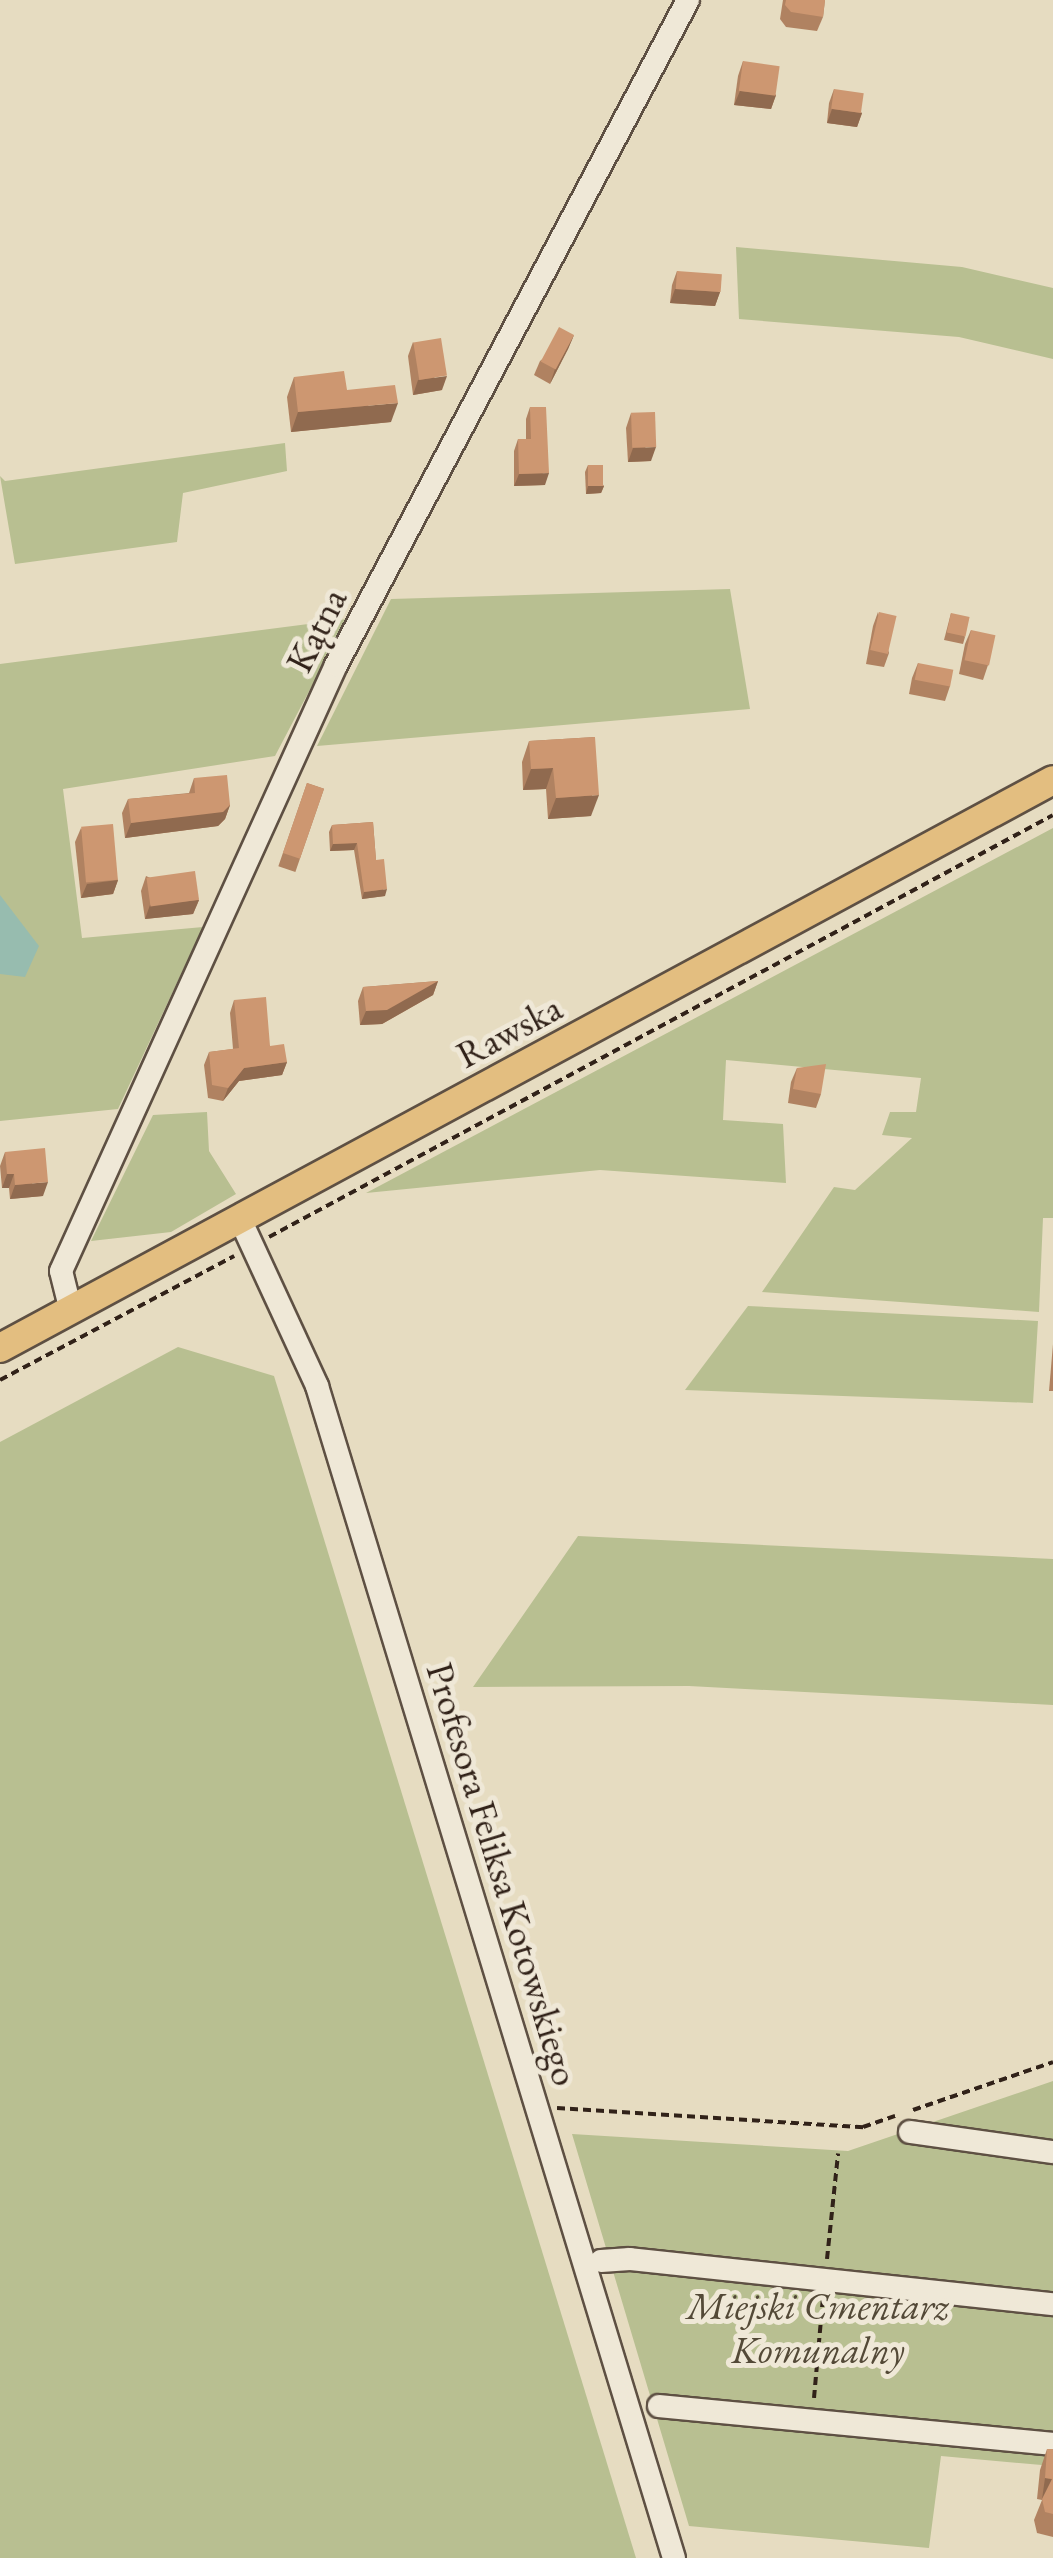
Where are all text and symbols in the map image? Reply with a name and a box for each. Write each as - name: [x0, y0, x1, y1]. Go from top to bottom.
- street label: Kątna: [276, 580, 356, 680]
- street label: Rawska: [449, 984, 569, 1078]
- street label: Profesora Feliksa Kotowskiego: [417, 1657, 589, 2091]
- park label: Miejski Cmentarz Komunalny: [687, 2283, 949, 2372]

